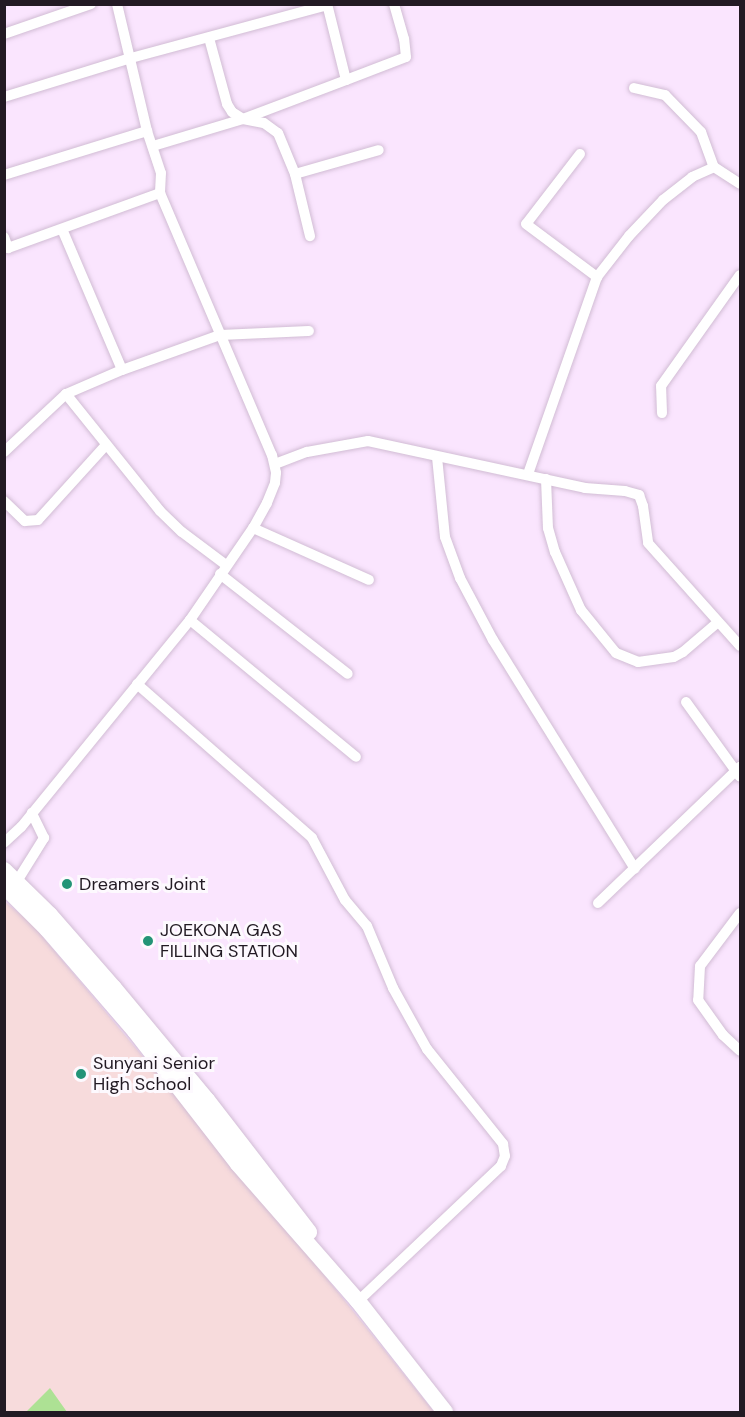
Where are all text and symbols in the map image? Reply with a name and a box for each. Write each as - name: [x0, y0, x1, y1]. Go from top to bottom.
- place label: Dreamers Joint: [79, 873, 206, 895]
- marker: Dreamers Joint: [60, 877, 74, 891]
- place label: JOEKONA GAS FILLING STATION: [160, 920, 298, 962]
- marker: JOEKONA GAS FILLING STATION: [141, 934, 155, 948]
- place label: Sunyani Senior High School: [93, 1053, 215, 1096]
- marker: Sunyani Senior High School: [74, 1067, 88, 1081]

